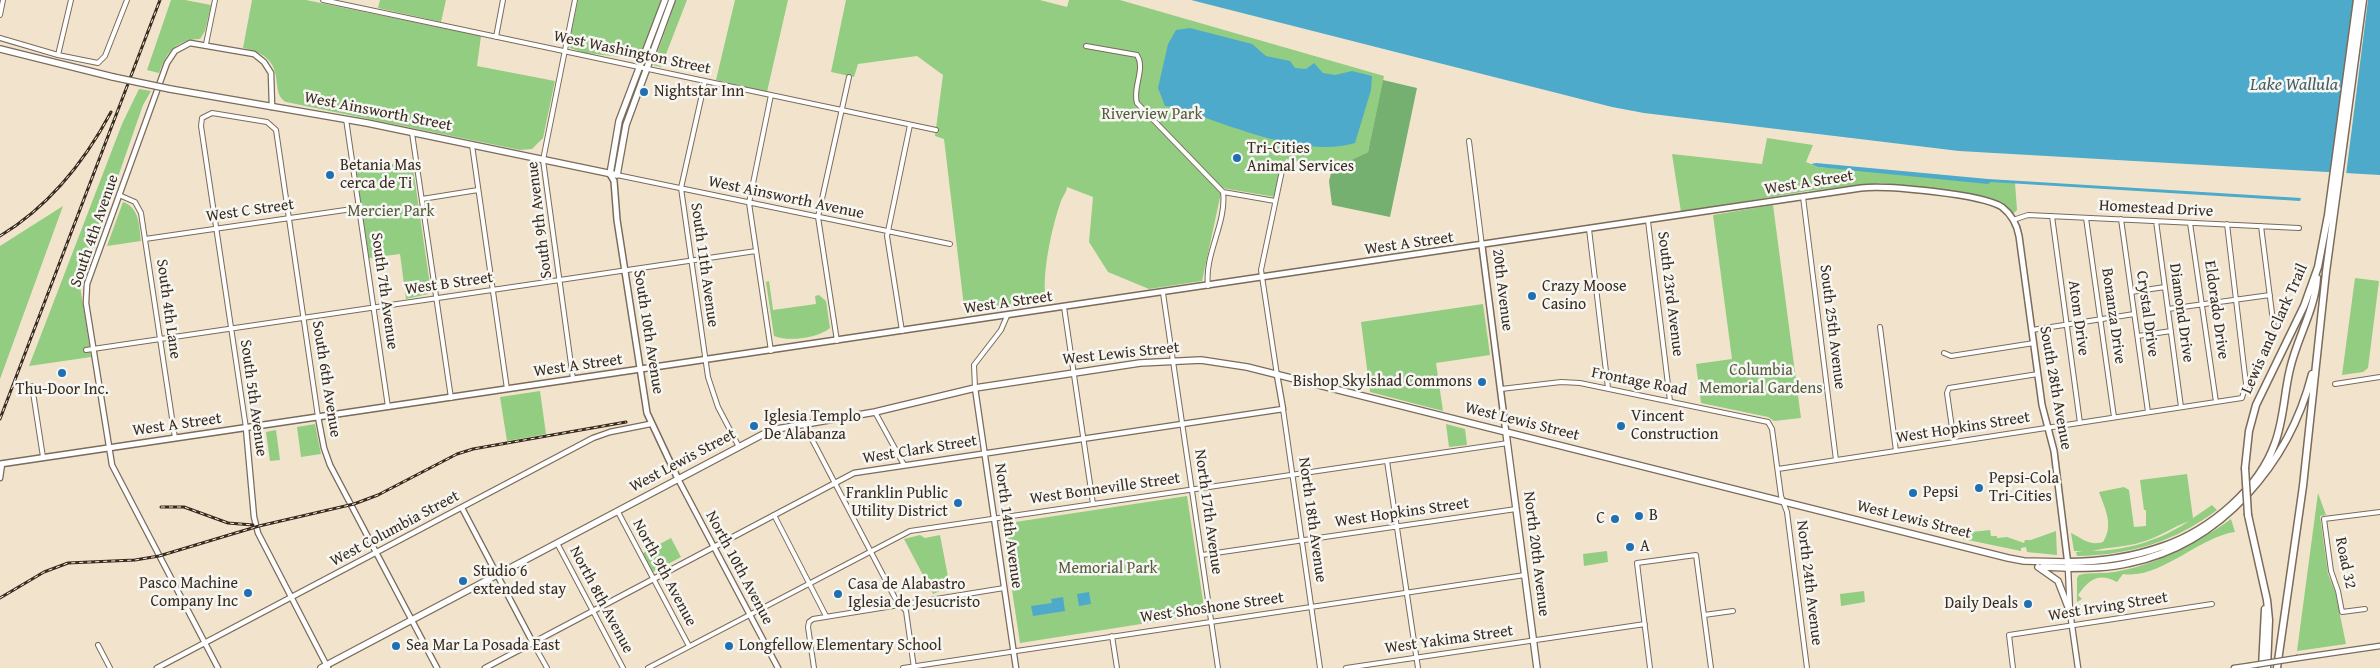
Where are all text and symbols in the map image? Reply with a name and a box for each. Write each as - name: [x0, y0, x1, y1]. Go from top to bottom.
- street label: West Washington Street: [552, 27, 712, 79]
- water label: Lake Wallula: [2250, 74, 2338, 96]
- place label: Nightstar Inn: [654, 82, 744, 102]
- marker: Nightstar Inn: [638, 86, 650, 98]
- street label: West Ainsworth Street: [303, 88, 453, 136]
- park label: Riverview Park: [1101, 105, 1203, 125]
- place label: Tri-Cities Animal Services: [1247, 139, 1354, 177]
- marker: Tri-Cities Animal Services: [1231, 152, 1243, 164]
- place label: Betania Mas cerca de Ti: [340, 156, 421, 194]
- street label: South 9th Avenue: [523, 160, 557, 280]
- street label: West A Street: [1763, 167, 1855, 199]
- marker: Betania Mas cerca de Ti: [324, 169, 336, 181]
- street label: South 4th Avenue: [67, 172, 123, 290]
- street label: West Ainsworth Avenue: [706, 172, 866, 224]
- street label: West C Street: [205, 195, 295, 227]
- street label: Homestead Drive: [2098, 196, 2214, 222]
- park label: Mercier Park: [347, 202, 435, 222]
- street label: South 11th Avenue: [686, 202, 722, 328]
- street label: West A Street: [1363, 228, 1455, 260]
- street label: South 23rd Avenue: [1653, 230, 1687, 358]
- street label: South 7th Avenue: [366, 231, 402, 351]
- street label: 20th Avenue: [1487, 248, 1517, 332]
- street label: South 4th Lane: [151, 258, 185, 360]
- street label: Eldorado Drive: [2200, 259, 2232, 361]
- street label: Lewis and Clark Trail: [2238, 261, 2312, 397]
- street label: Diamond Drive: [2165, 262, 2197, 364]
- street label: South 25th Avenue: [1815, 264, 1849, 390]
- street label: Bonanza Drive: [2097, 267, 2129, 365]
- street label: West B Street: [404, 268, 494, 300]
- street label: South 10th Avenue: [629, 269, 667, 395]
- street label: Crystal Drive: [2131, 270, 2163, 358]
- place label: Crazy Moose Casino: [1542, 277, 1626, 315]
- street label: Atom Drive: [2063, 279, 2093, 357]
- street label: West A Street: [962, 287, 1054, 319]
- marker: Crazy Moose Casino: [1526, 290, 1538, 302]
- street label: South 6th Avenue: [307, 319, 345, 439]
- street label: South 28th Avenue: [2035, 325, 2075, 451]
- street label: South 5th Avenue: [235, 338, 271, 458]
- street label: West Lewis Street: [1062, 338, 1180, 370]
- street label: West A Street: [532, 350, 624, 382]
- park label: Columbia Memorial Gardens: [1699, 361, 1823, 399]
- street label: Frontage Road: [1590, 363, 1688, 401]
- marker: Thu-Door Inc.: [56, 367, 68, 379]
- place label: Bishop Skylshad Commons: [1293, 372, 1472, 392]
- marker: Bishop Skylshad Commons: [1476, 376, 1488, 388]
- place label: Thu-Door Inc.: [15, 380, 109, 400]
- street label: West Lewis Street: [1463, 398, 1581, 446]
- place label: Iglesia Templo De Alabanza: [764, 407, 861, 445]
- place label: Vincent Construction: [1631, 407, 1718, 445]
- street label: West Hopkins Street: [1895, 408, 2031, 448]
- street label: West A Street: [131, 409, 223, 441]
- marker: Iglesia Templo De Alabanza: [748, 420, 760, 432]
- marker: Vincent Construction: [1615, 420, 1627, 432]
- street label: West Lewis Street: [627, 425, 739, 497]
- street label: West Clark Street: [861, 431, 979, 469]
- street label: North 17th Avenue: [1190, 448, 1226, 576]
- street label: North 18th Avenue: [1294, 456, 1330, 584]
- street label: North 14th Avenue: [990, 462, 1026, 590]
- street label: West Bonneville Street: [1029, 469, 1181, 509]
- place label: Pepsi-Cola Tri-Cities: [1989, 469, 2059, 507]
- marker: Pepsi-Cola Tri-Cities: [1973, 482, 1985, 494]
- place label: Pepsi: [1923, 483, 1959, 503]
- place label: Franklin Public Utility District: [846, 484, 948, 522]
- street label: West Columbia Street: [327, 487, 463, 571]
- marker: Pepsi: [1907, 487, 1919, 499]
- street label: North 20th Avenue: [1519, 490, 1553, 618]
- street label: West Hopkins Street: [1334, 494, 1470, 532]
- street label: West Lewis Street: [1855, 496, 1973, 544]
- marker: Franklin Public Utility District: [952, 497, 964, 509]
- place label: B: [1649, 506, 1658, 526]
- street label: North 10th Avenue: [701, 508, 777, 628]
- place label: C: [1596, 509, 1605, 529]
- marker: B: [1633, 510, 1645, 522]
- marker: C: [1609, 513, 1621, 525]
- street label: North 9th Avenue: [628, 516, 700, 630]
- street label: North 24th Avenue: [1792, 519, 1826, 647]
- street label: Road 32: [2330, 535, 2360, 591]
- place label: A: [1640, 537, 1650, 557]
- marker: A: [1624, 541, 1636, 553]
- street label: North 8th Avenue: [565, 543, 637, 657]
- park label: Memorial Park: [1058, 559, 1158, 579]
- place label: Studio 6 extended stay: [473, 562, 566, 600]
- place label: Pasco Machine Company Inc: [139, 574, 238, 612]
- marker: Studio 6 extended stay: [457, 575, 469, 587]
- place label: Casa de Alabastro Iglesia de Jesucristo: [848, 575, 980, 613]
- marker: Pasco Machine Company Inc: [242, 587, 254, 599]
- marker: Casa de Alabastro Iglesia de Jesucristo: [832, 588, 844, 600]
- street label: West Shoshone Street: [1139, 588, 1285, 628]
- street label: West Irving Street: [2047, 588, 2169, 626]
- place label: Daily Deals: [1945, 594, 2018, 614]
- marker: Daily Deals: [2022, 598, 2034, 610]
- street label: West Yakima Street: [1384, 621, 1514, 659]
- place label: Sea Mar La Posada East: [406, 636, 560, 656]
- place label: Longfellow Elementary School: [739, 636, 942, 656]
- marker: Sea Mar La Posada East: [390, 640, 402, 652]
- marker: Longfellow Elementary School: [723, 640, 735, 652]

